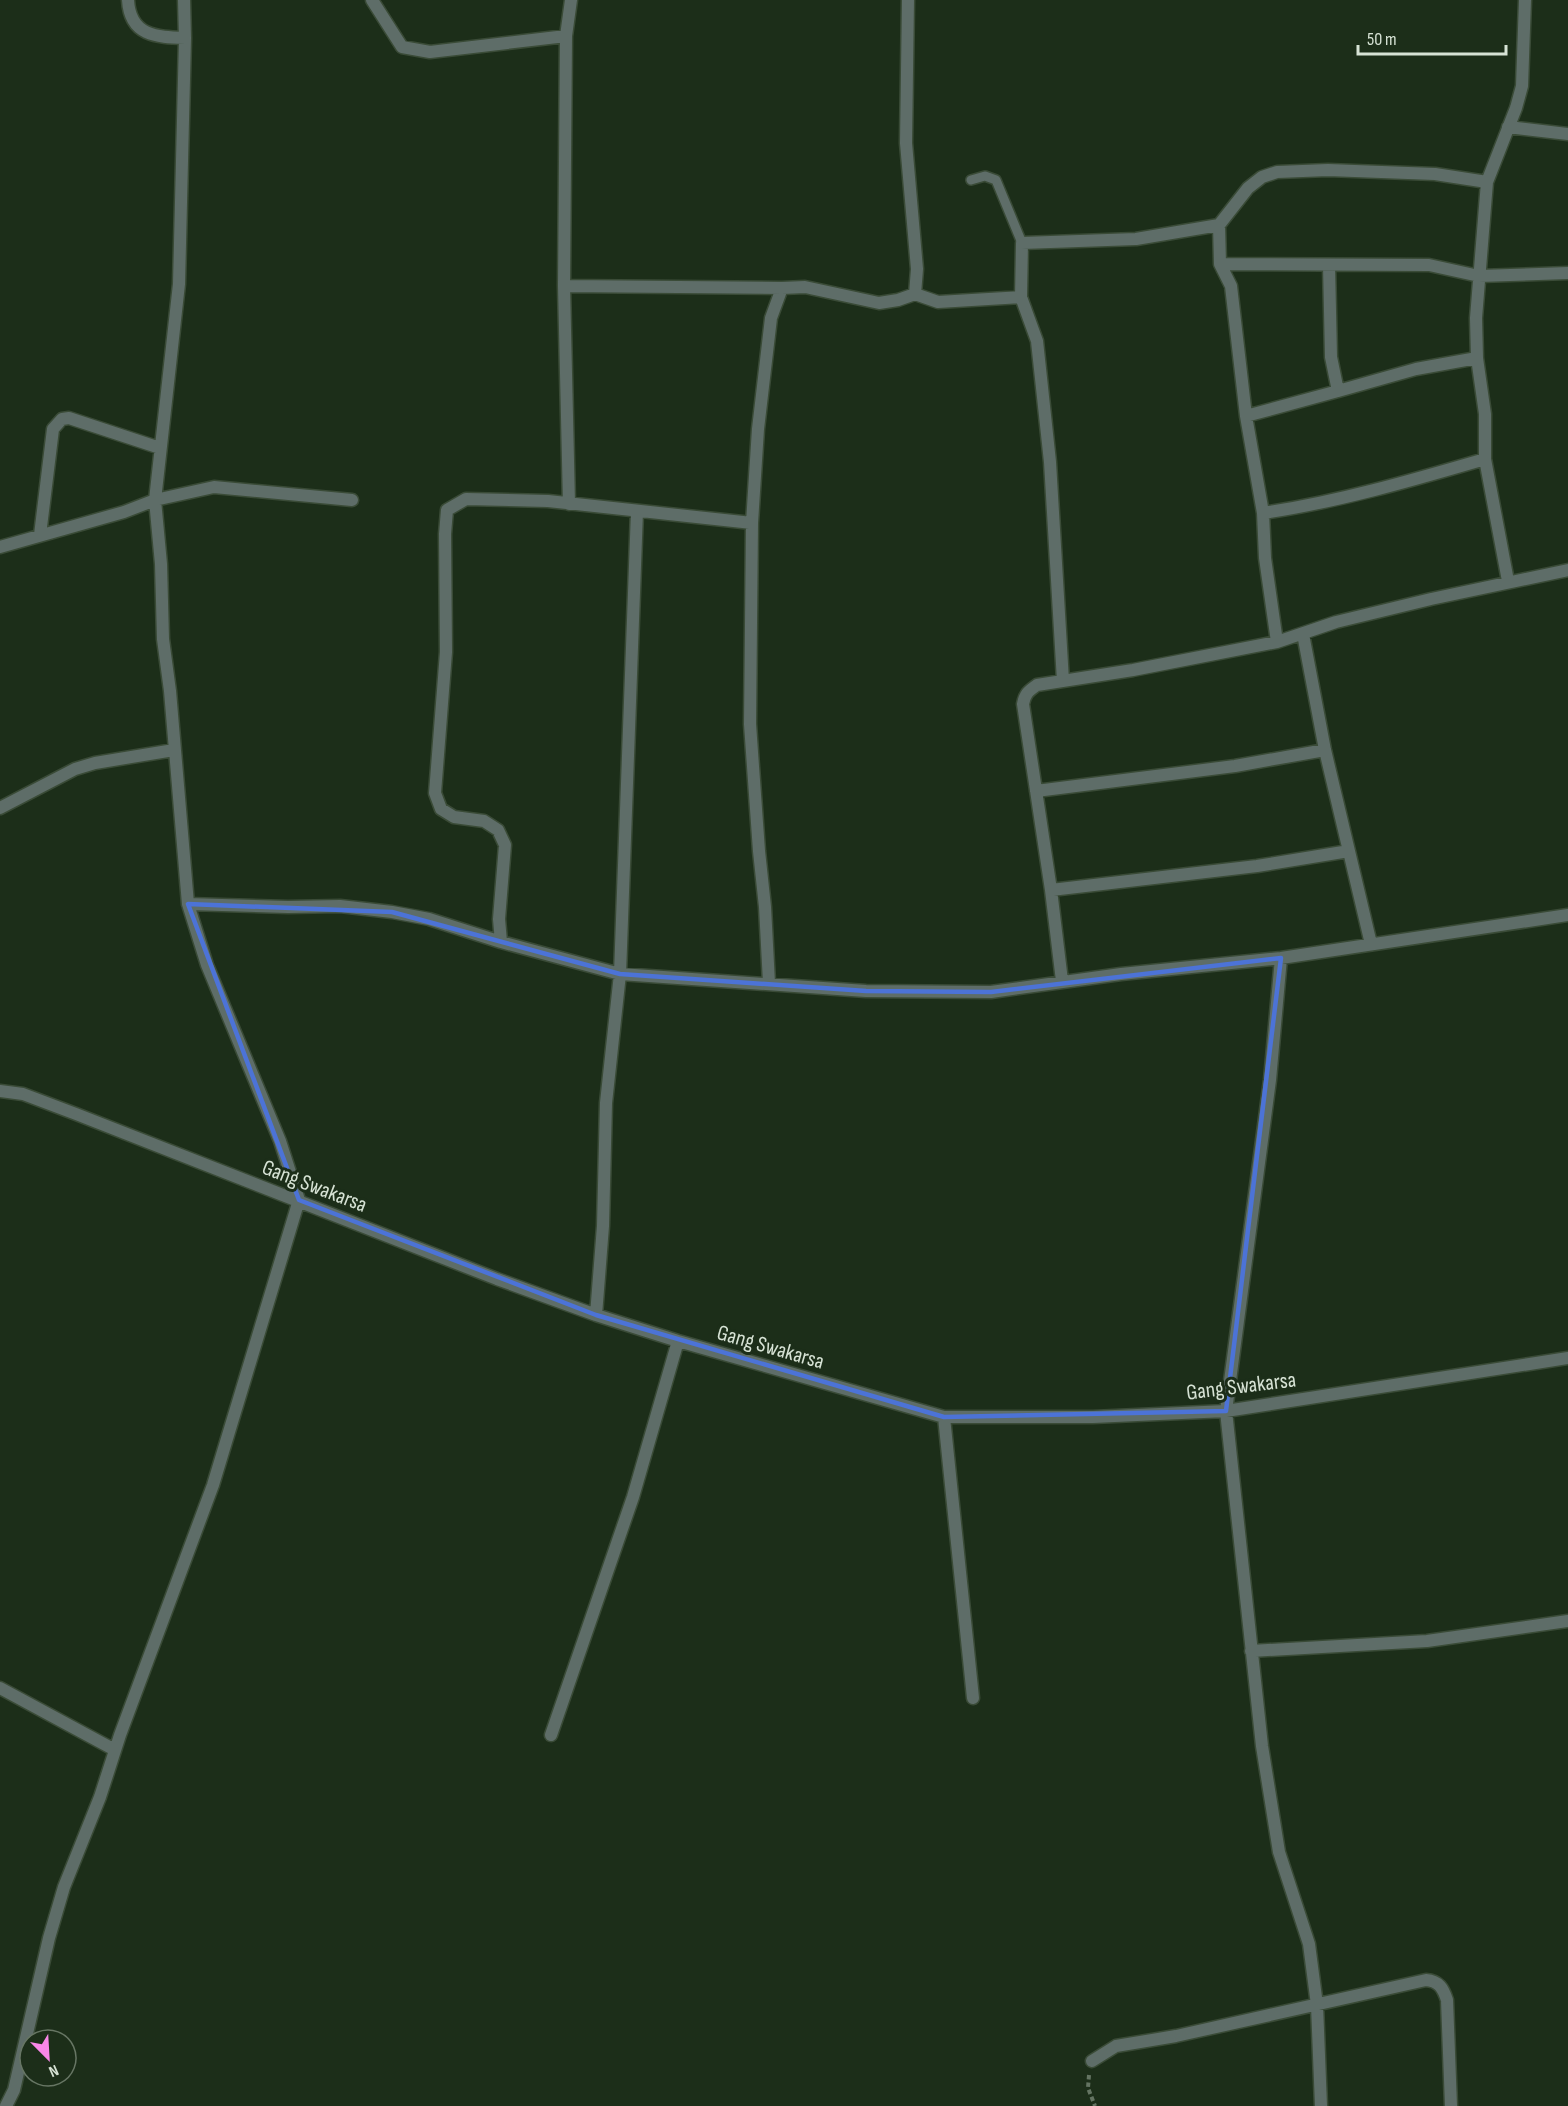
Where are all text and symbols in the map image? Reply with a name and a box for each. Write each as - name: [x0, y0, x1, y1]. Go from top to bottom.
- scale bar: [1358, 18, 1506, 56]
- text: 50 m: [1367, 29, 1397, 50]
- street label: Gang Swakarsa: [258, 1154, 371, 1219]
- street label: Gang Swakarsa: [714, 1319, 827, 1376]
- street label: Gang Swakarsa: [1185, 1366, 1297, 1407]
- north arrow: [18, 2028, 78, 2088]
- text: N: [46, 2060, 61, 2081]

